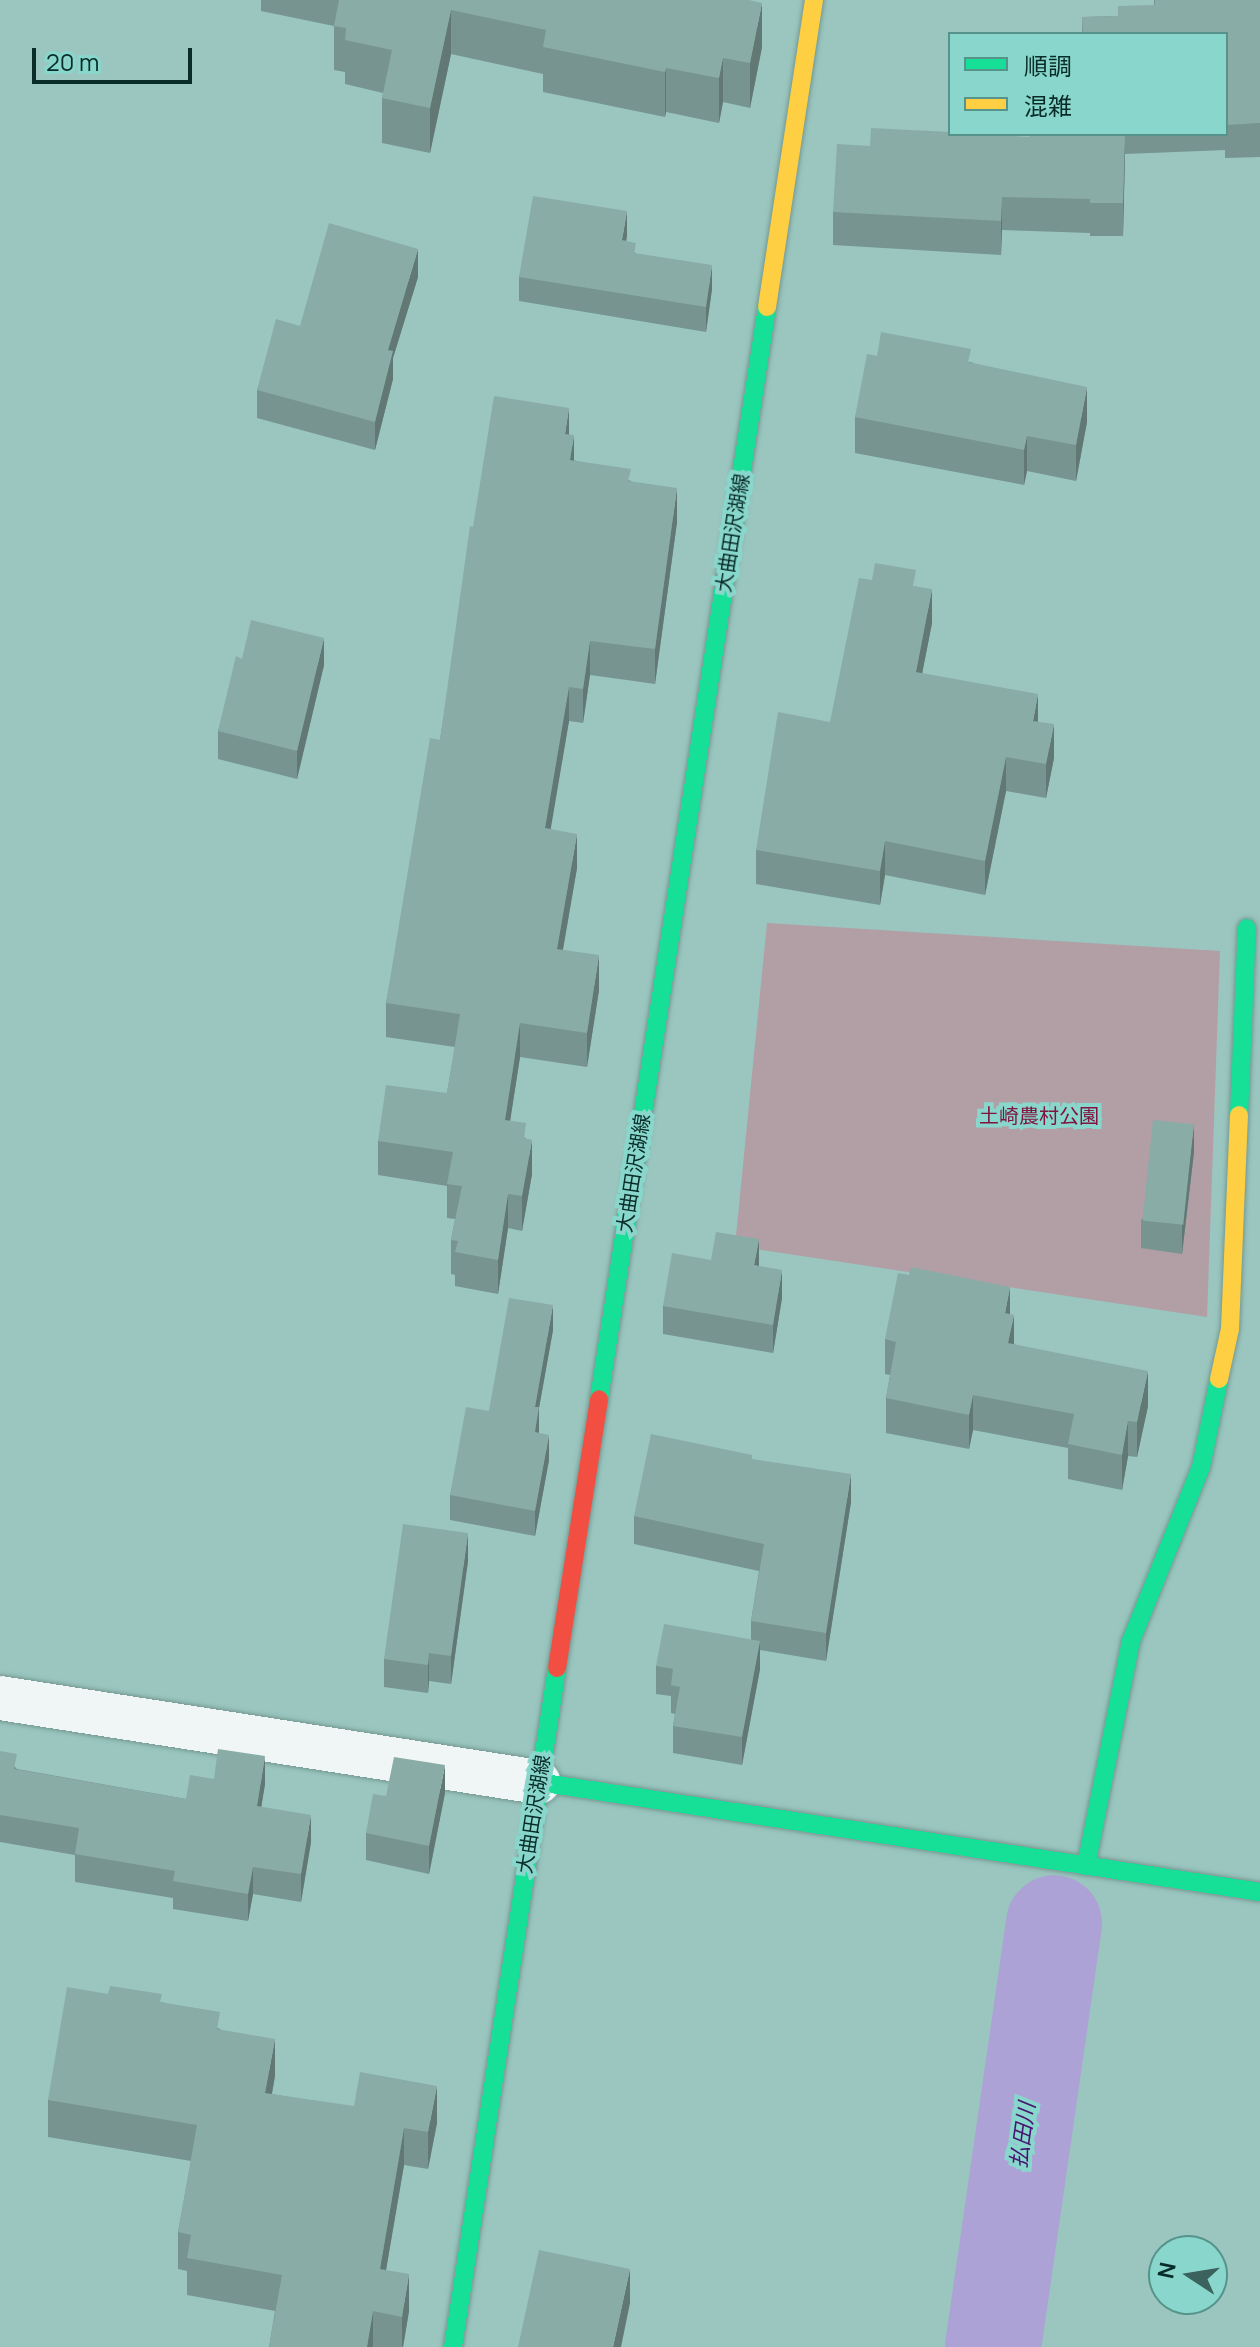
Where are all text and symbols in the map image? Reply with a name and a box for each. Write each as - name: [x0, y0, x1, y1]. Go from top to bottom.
- scale bar: [36, 32, 196, 82]
- legend: [948, 32, 1228, 136]
- text: 20 m: [46, 45, 99, 78]
- text: 順調: [1024, 49, 1072, 82]
- text: 混雑: [1024, 89, 1072, 122]
- street label: 大曲田沢湖線: [711, 472, 753, 594]
- park label: 土崎農村公園: [979, 1103, 1099, 1127]
- street label: 大曲田沢湖線: [612, 1112, 654, 1234]
- street label: 大曲田沢湖線: [512, 1753, 554, 1875]
- water label: 払田川: [1005, 2100, 1041, 2170]
- north arrow: [1148, 2235, 1228, 2315]
- text: N: [1150, 2260, 1183, 2281]

